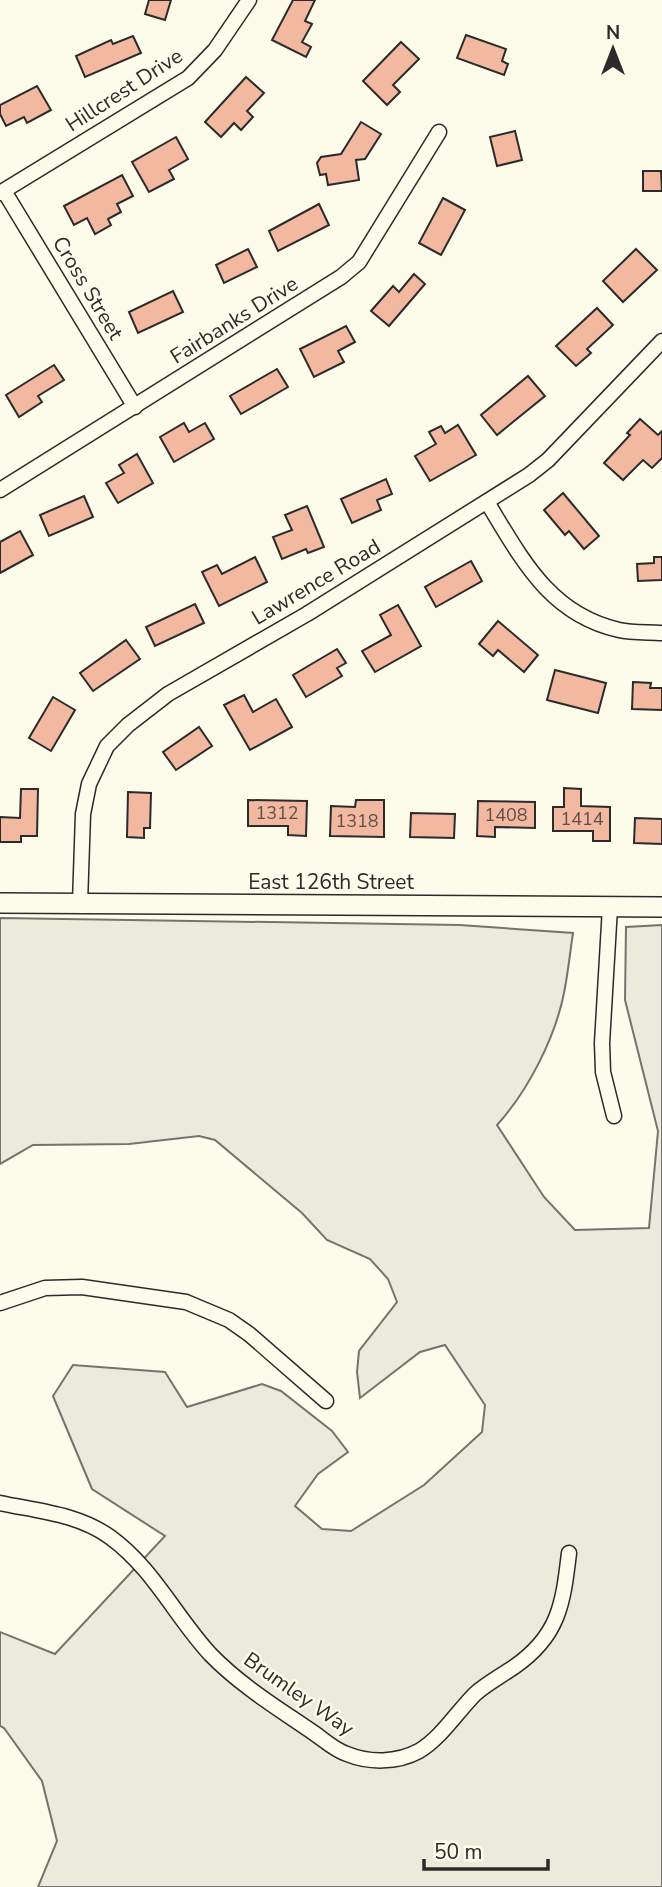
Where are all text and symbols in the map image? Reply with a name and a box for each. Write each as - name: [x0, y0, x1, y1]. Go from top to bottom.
- north arrow: [578, 14, 648, 84]
- text: N: [606, 20, 620, 46]
- street label: Hillcrest Drive: [60, 42, 188, 138]
- street label: Cross Street: [46, 231, 130, 346]
- street label: Fairbanks Drive: [165, 270, 303, 370]
- street label: Lawrence Road: [246, 533, 386, 631]
- house number: 1312: [255, 801, 299, 825]
- house number: 1408: [484, 803, 528, 827]
- house number: 1414: [560, 807, 604, 831]
- house number: 1318: [335, 809, 379, 833]
- street label: East 126th Street: [248, 868, 415, 896]
- street label: Brumley Way: [238, 1646, 360, 1742]
- scale bar: [424, 1828, 548, 1872]
- text: 50 m: [434, 1838, 483, 1866]

